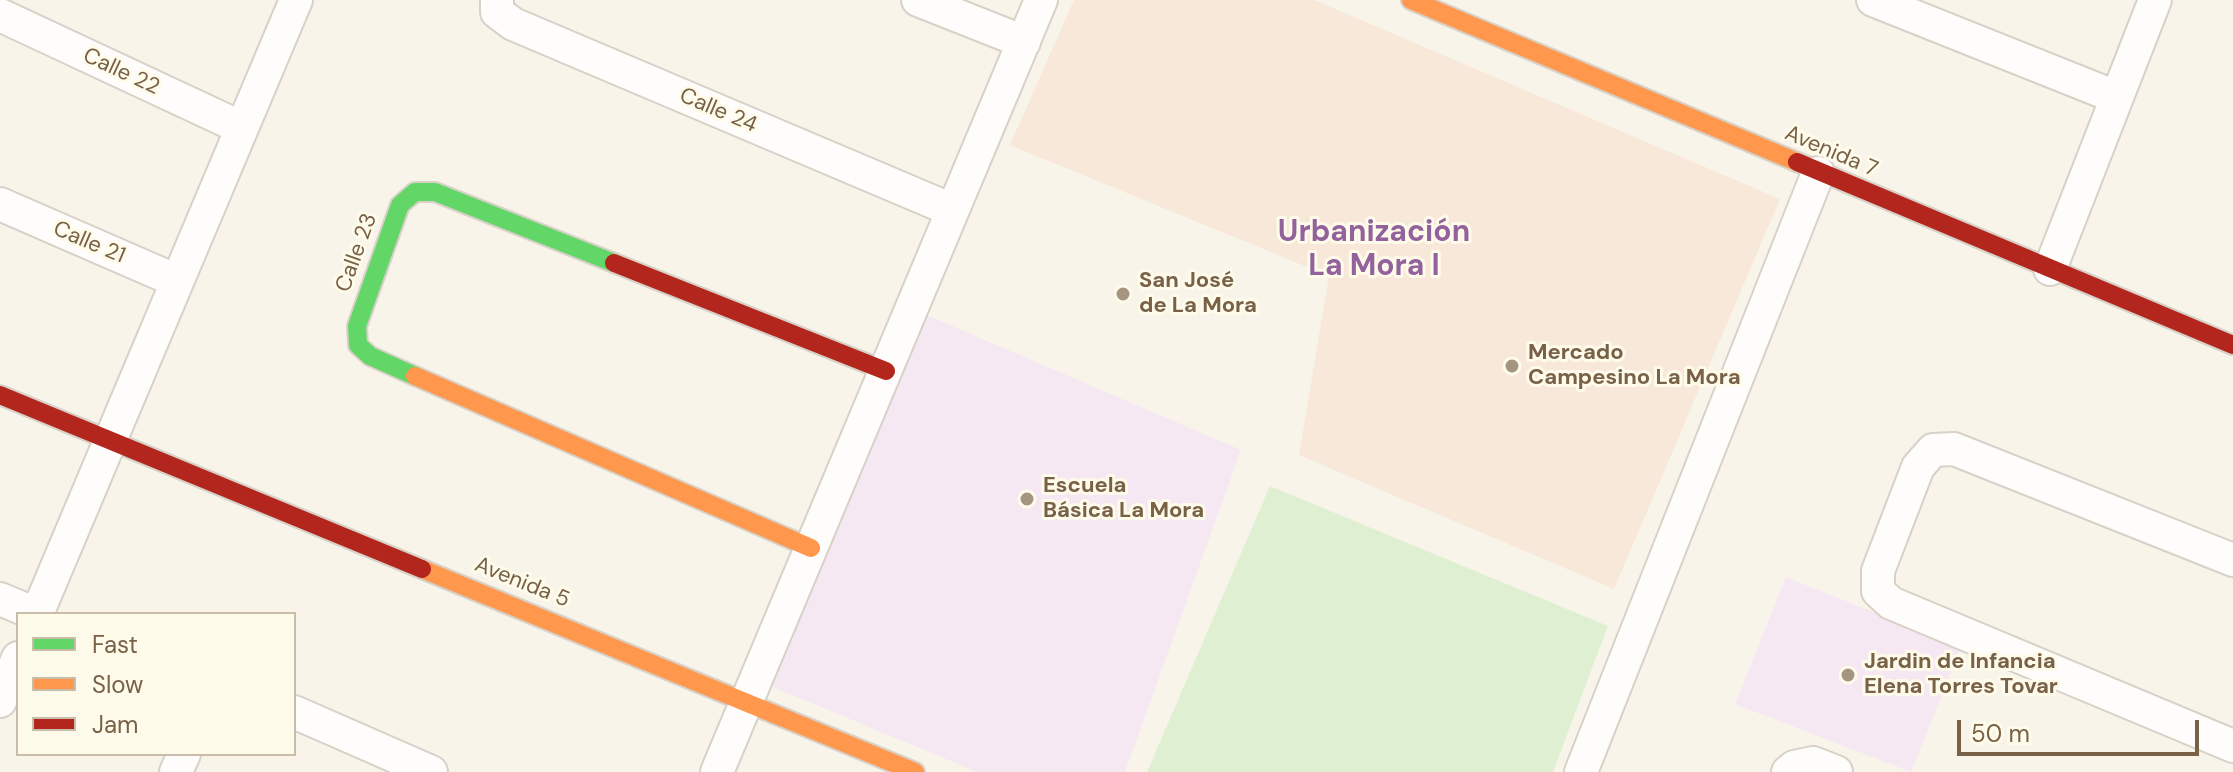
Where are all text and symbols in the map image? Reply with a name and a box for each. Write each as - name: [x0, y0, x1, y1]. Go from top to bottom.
- street label: Calle 22: [79, 43, 163, 101]
- street label: Calle 24: [675, 83, 761, 139]
- street label: Avenida 7: [1781, 121, 1881, 183]
- street label: Calle 23: [331, 210, 383, 296]
- district label: Urbanización La Mora I: [1278, 215, 1470, 286]
- street label: Calle 21: [49, 216, 129, 270]
- place label: San José de La Mora: [1139, 268, 1257, 320]
- marker: San José de La Mora: [1114, 285, 1132, 303]
- place label: Mercado Campesino La Mora: [1528, 340, 1741, 392]
- marker: Mercado Campesino La Mora: [1503, 357, 1521, 375]
- place label: Escuela Básica La Mora: [1043, 473, 1204, 524]
- marker: Escuela Básica La Mora: [1018, 490, 1036, 508]
- street label: Avenida 5: [471, 552, 573, 614]
- legend: [16, 612, 296, 756]
- text: Fast: [92, 629, 138, 660]
- place label: Jardin de Infancia Elena Torres Tovar: [1864, 649, 2058, 700]
- marker: Jardin de Infancia Elena Torres Tovar: [1839, 666, 1857, 684]
- text: Slow: [92, 669, 143, 700]
- scale bar: [1961, 704, 2203, 754]
- text: Jam: [92, 709, 138, 740]
- text: 50 m: [1971, 718, 2030, 749]

